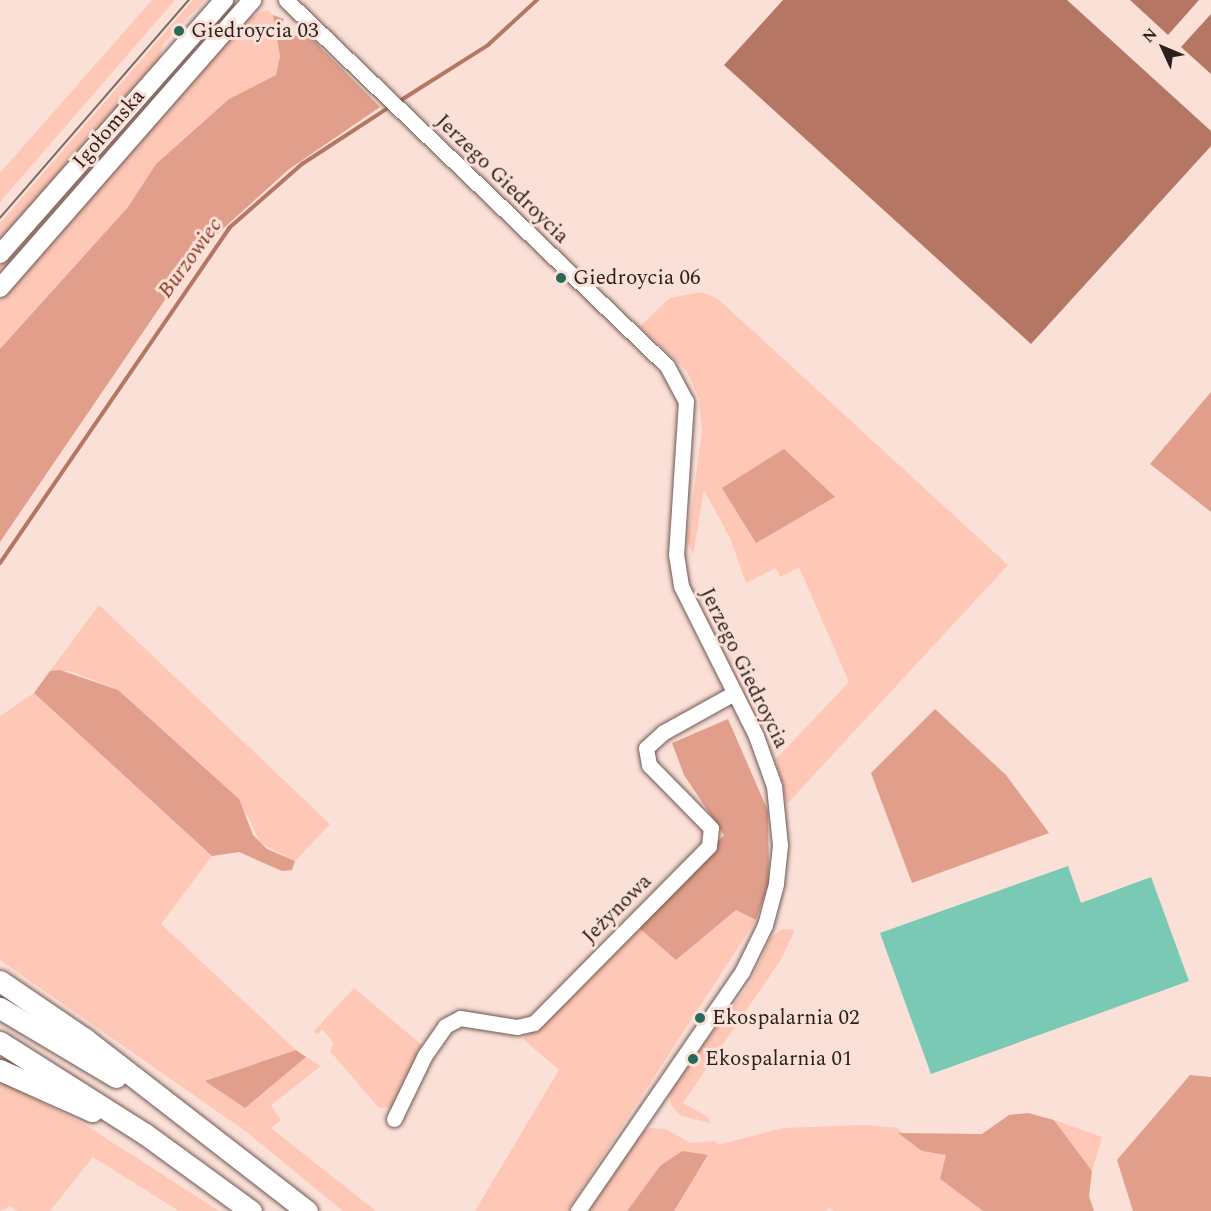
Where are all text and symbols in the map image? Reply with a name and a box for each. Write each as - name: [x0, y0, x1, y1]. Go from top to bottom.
- place label: Giedroycia 03: [191, 18, 319, 44]
- north arrow: [1133, 18, 1193, 78]
- text: N: [1137, 22, 1163, 49]
- marker: Giedroycia 03: [172, 24, 186, 38]
- street label: Igołomska: [68, 84, 150, 174]
- street label: Jerzego Giedroycia: [430, 109, 574, 249]
- water label: Burzowiec: [152, 213, 228, 303]
- place label: Giedroycia 06: [573, 265, 701, 291]
- marker: Giedroycia 06: [554, 271, 568, 285]
- street label: Jerzego Giedroycia: [694, 584, 794, 752]
- street label: Jeżynowa: [577, 869, 657, 949]
- place label: Ekospalarnia 02: [712, 1005, 860, 1031]
- marker: Ekospalarnia 02: [693, 1011, 707, 1025]
- place label: Ekospalarnia 01: [705, 1046, 853, 1072]
- marker: Ekospalarnia 01: [686, 1052, 700, 1066]

